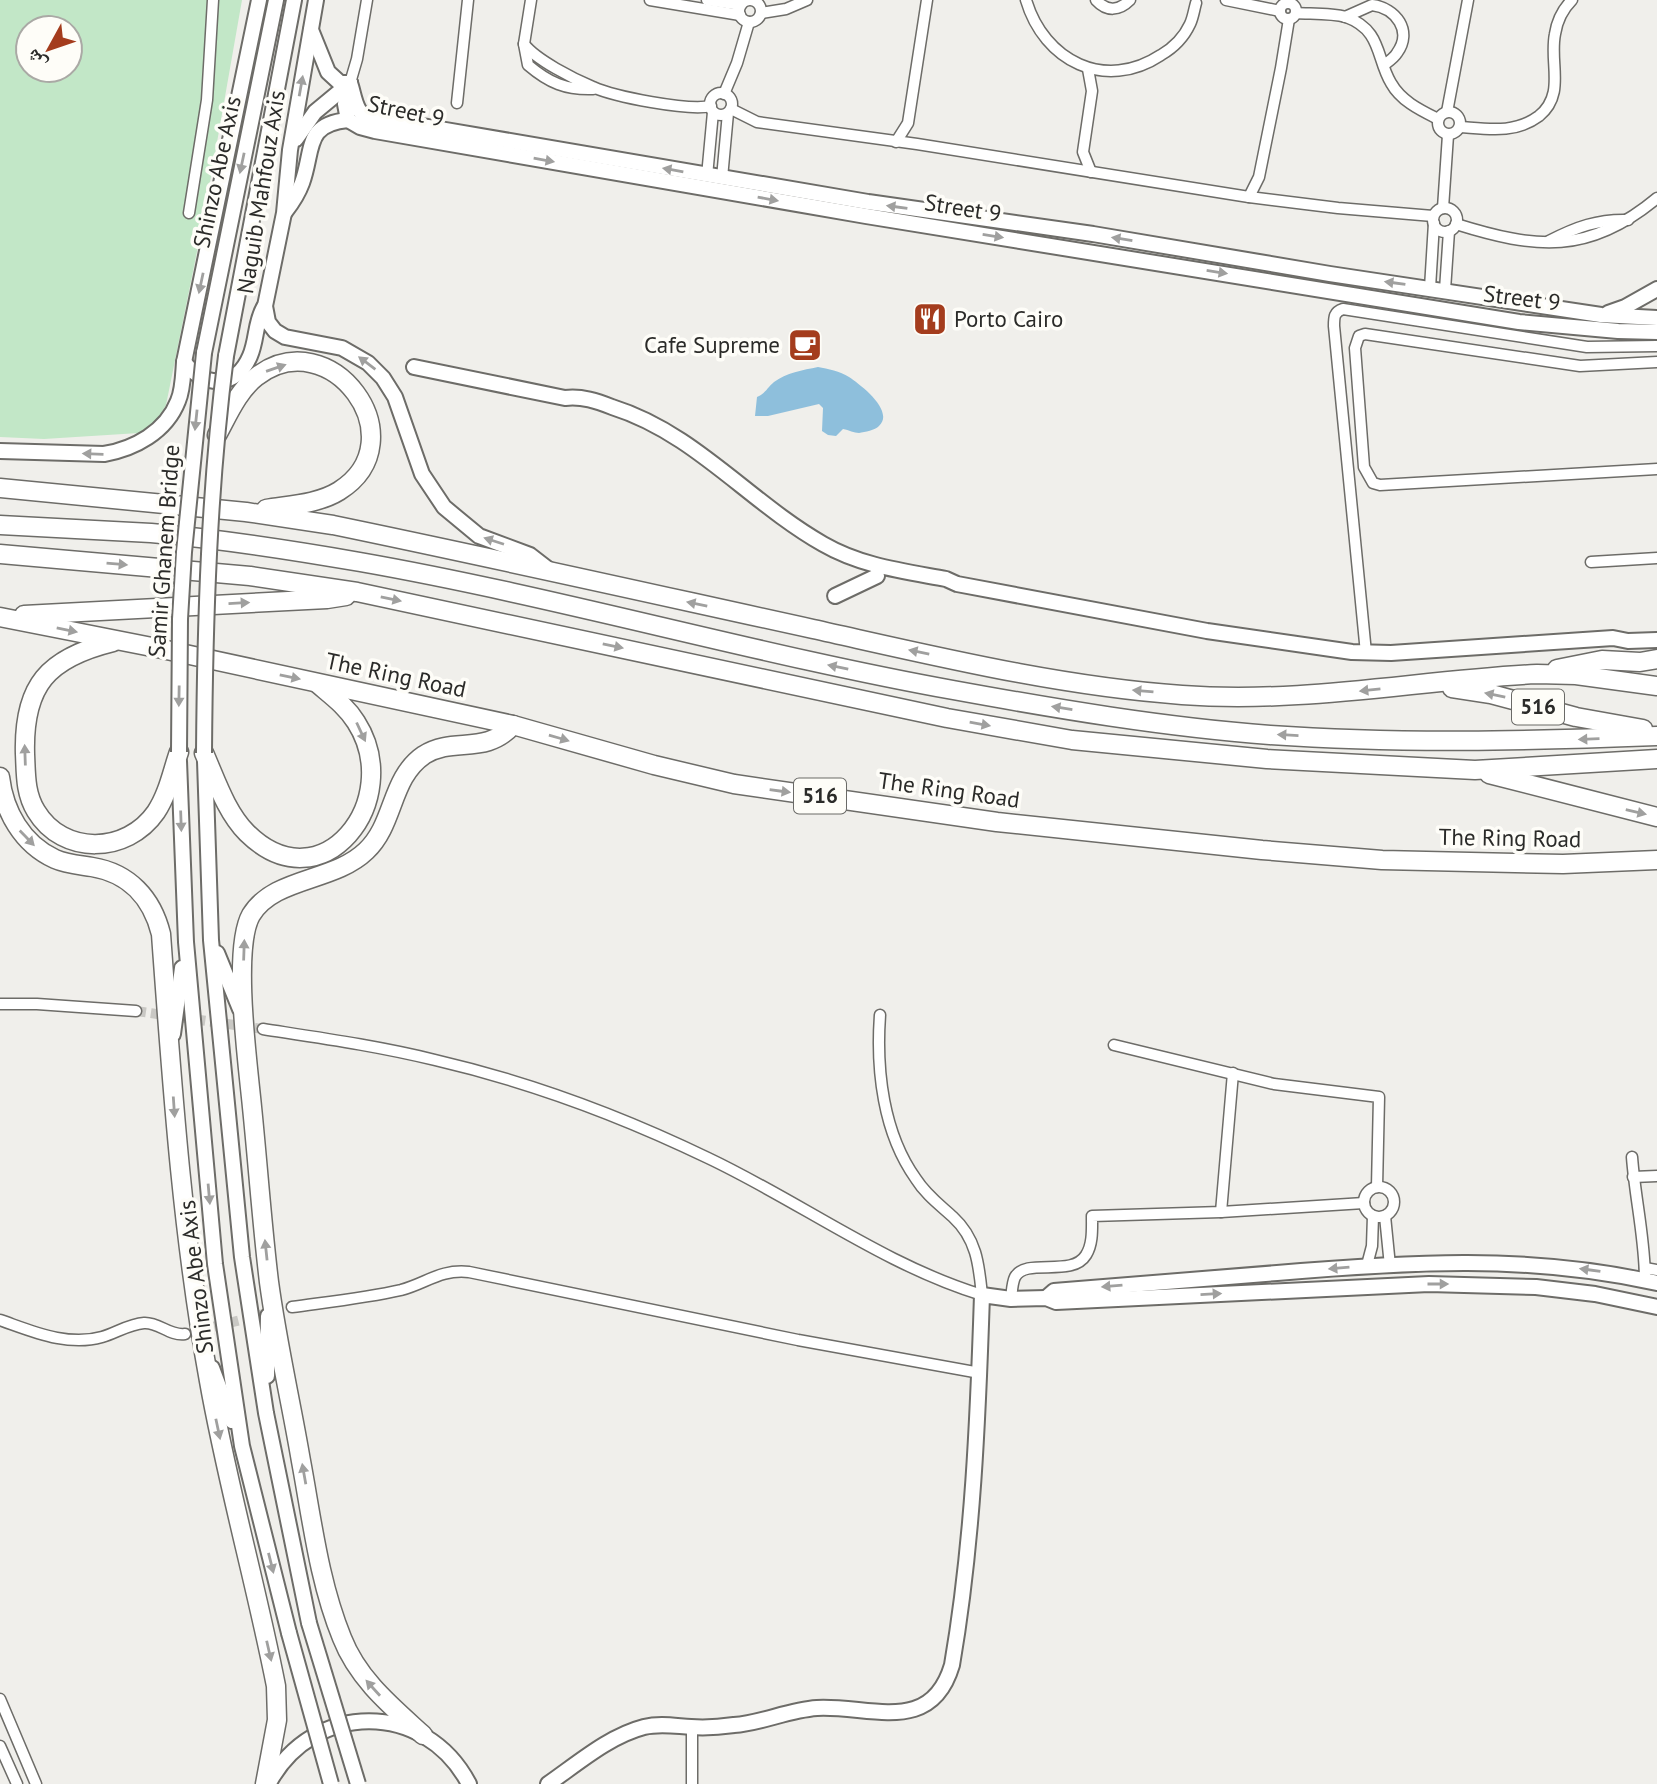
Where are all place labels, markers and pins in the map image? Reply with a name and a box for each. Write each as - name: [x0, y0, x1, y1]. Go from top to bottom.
- restaurant icon: Porto Cairo: [911, 300, 949, 338]
- place label: Porto Cairo: [954, 304, 1063, 333]
- cafe icon: Cafe Supreme: [786, 326, 824, 364]
- place label: Cafe Supreme: [644, 330, 780, 359]

